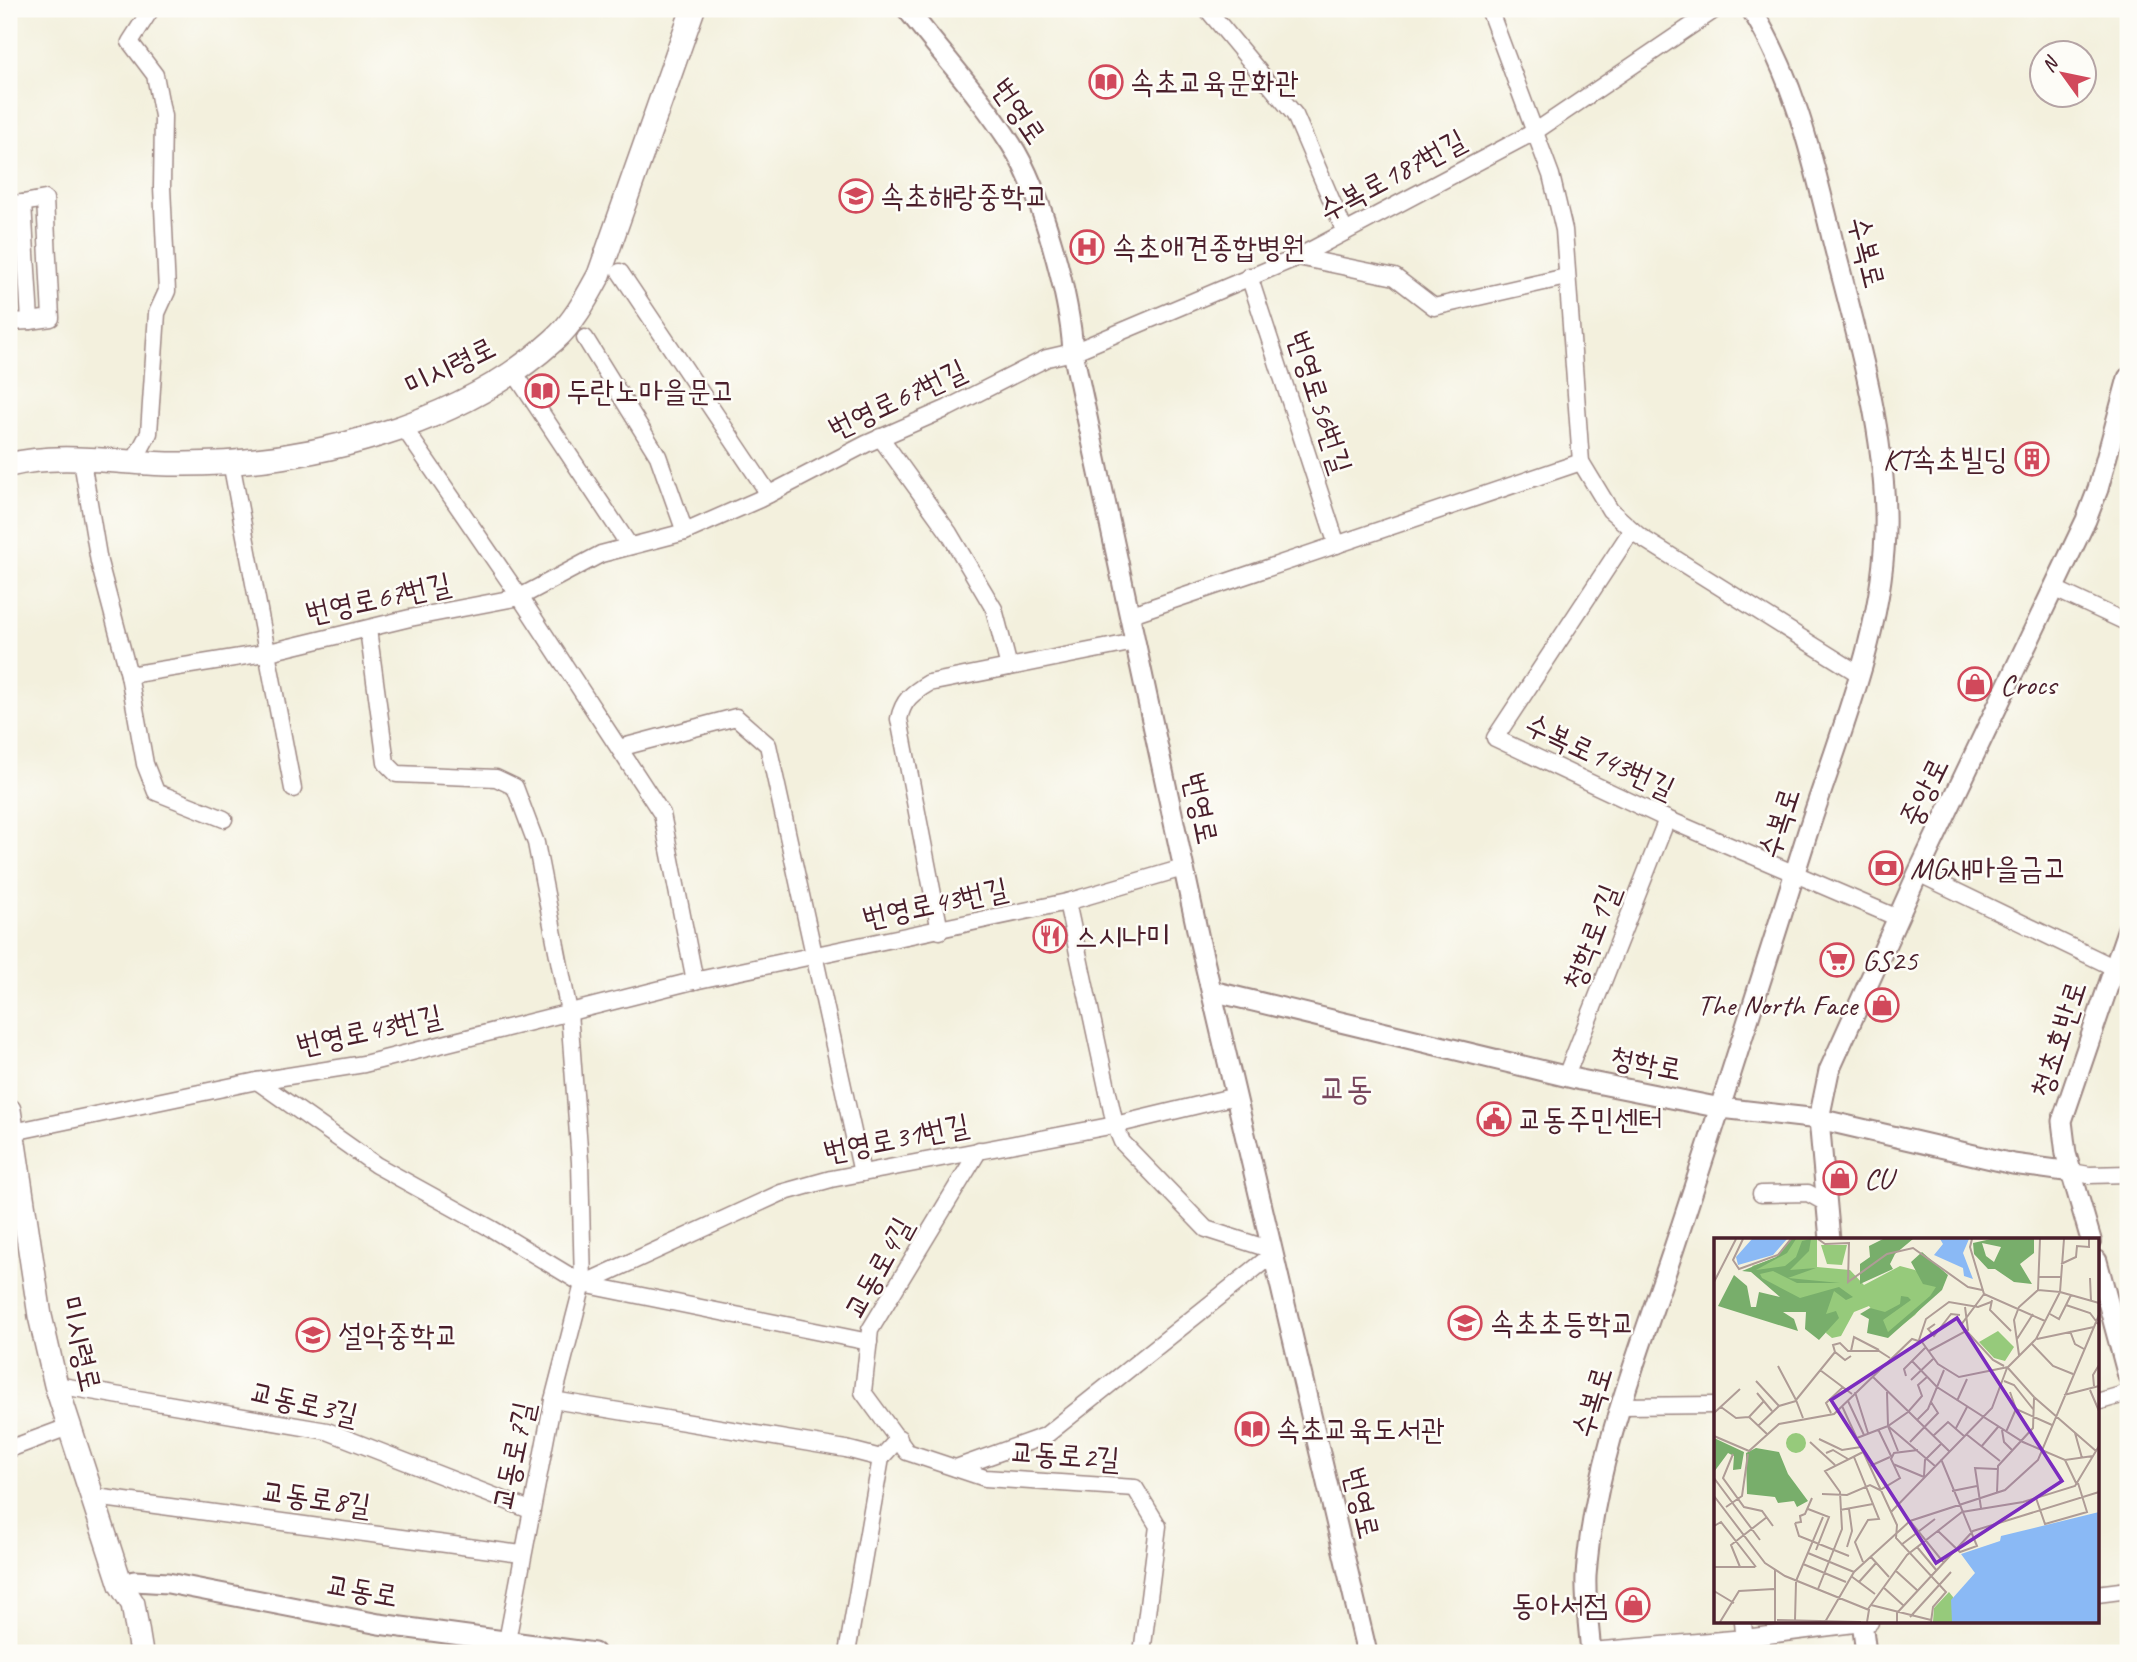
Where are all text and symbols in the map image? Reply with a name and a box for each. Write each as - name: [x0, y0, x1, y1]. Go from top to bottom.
- north arrow: [2028, 38, 2098, 108]
- text: N: [2036, 51, 2065, 77]
- library icon: 속초교육문화관: [1087, 63, 1125, 101]
- place label: 속초교육문화관: [1130, 63, 1299, 101]
- street label: 번영로: [983, 70, 1055, 152]
- street label: 수복로187번길: [1312, 120, 1472, 230]
- school or university icon: 속초해랑중학교: [837, 177, 875, 215]
- place label: 속초해랑중학교: [880, 177, 1049, 215]
- street label: 수복로: [1840, 212, 1894, 292]
- hospital icon: 속초애견종합병원: [1068, 228, 1106, 266]
- place label: 속초애견종합병원: [1112, 228, 1305, 266]
- street label: 번영로56번길: [1279, 326, 1361, 478]
- street label: 미시령로: [398, 328, 502, 404]
- street label: 번영로67번길: [822, 351, 972, 447]
- library icon: 두란노마을문고: [523, 372, 561, 410]
- place label: 두란노마을문고: [566, 372, 735, 410]
- place label: KT속초빌딩: [1883, 440, 2008, 478]
- building icon: KT속초빌딩: [2013, 440, 2051, 478]
- street label: 번영로67번길: [302, 564, 454, 632]
- shop icon: Crocs: [1956, 665, 1994, 703]
- place label: Crocs: [2000, 665, 2059, 703]
- street label: 수복로143번길: [1519, 705, 1681, 807]
- street label: 중앙로: [1891, 751, 1957, 833]
- street label: 번영로: [1175, 769, 1227, 847]
- street label: 수복로: [1750, 783, 1808, 863]
- bank icon: MG새마을금고: [1867, 849, 1905, 887]
- place label: MG새마을금고: [1910, 849, 2067, 887]
- street label: 번영로43번길: [859, 869, 1011, 937]
- street label: 청학로1길: [1554, 879, 1628, 995]
- restaurant icon: 스시나미: [1031, 917, 1069, 955]
- place label: 스시나미: [1074, 917, 1171, 955]
- supermarket icon: GS25: [1818, 941, 1856, 979]
- place label: GS25: [1862, 941, 1919, 979]
- street label: 청초호반로: [2021, 976, 2095, 1102]
- place label: The North Face: [1697, 986, 1859, 1024]
- shop icon: The North Face: [1863, 986, 1901, 1024]
- street label: 번영로43번길: [293, 996, 445, 1064]
- street label: 청학로: [1607, 1037, 1685, 1089]
- district label: 교동: [1319, 1067, 1373, 1109]
- public building icon: 교동주민센터: [1475, 1100, 1513, 1138]
- place label: 교동주민센터: [1518, 1100, 1663, 1138]
- street label: 번영로31번길: [820, 1105, 972, 1171]
- shop icon: CU: [1821, 1159, 1859, 1197]
- place label: CU: [1864, 1159, 1898, 1197]
- street label: 교동로4길: [835, 1211, 921, 1325]
- inset map: [1714, 1238, 2098, 1624]
- street label: 미시령로: [52, 1293, 110, 1395]
- school or university icon: 속초초등학교: [1446, 1304, 1484, 1342]
- place label: 속초초등학교: [1490, 1304, 1635, 1342]
- school or university icon: 설악중학교: [294, 1316, 332, 1354]
- place label: 설악중학교: [338, 1316, 459, 1354]
- street label: 수복로: [1563, 1362, 1621, 1442]
- street label: 교동로3길: [246, 1372, 362, 1434]
- street label: 교동로7길: [483, 1398, 543, 1514]
- library icon: 속초교육도서관: [1233, 1410, 1271, 1448]
- place label: 속초교육도서관: [1276, 1410, 1445, 1448]
- street label: 교동로2길: [1009, 1432, 1121, 1478]
- street label: 번영로: [1335, 1463, 1389, 1543]
- street label: 교동로8길: [259, 1472, 373, 1524]
- street label: 교동로: [323, 1565, 401, 1615]
- place label: 동아서점: [1511, 1586, 1608, 1624]
- shop icon: 동아서점: [1614, 1586, 1652, 1624]

